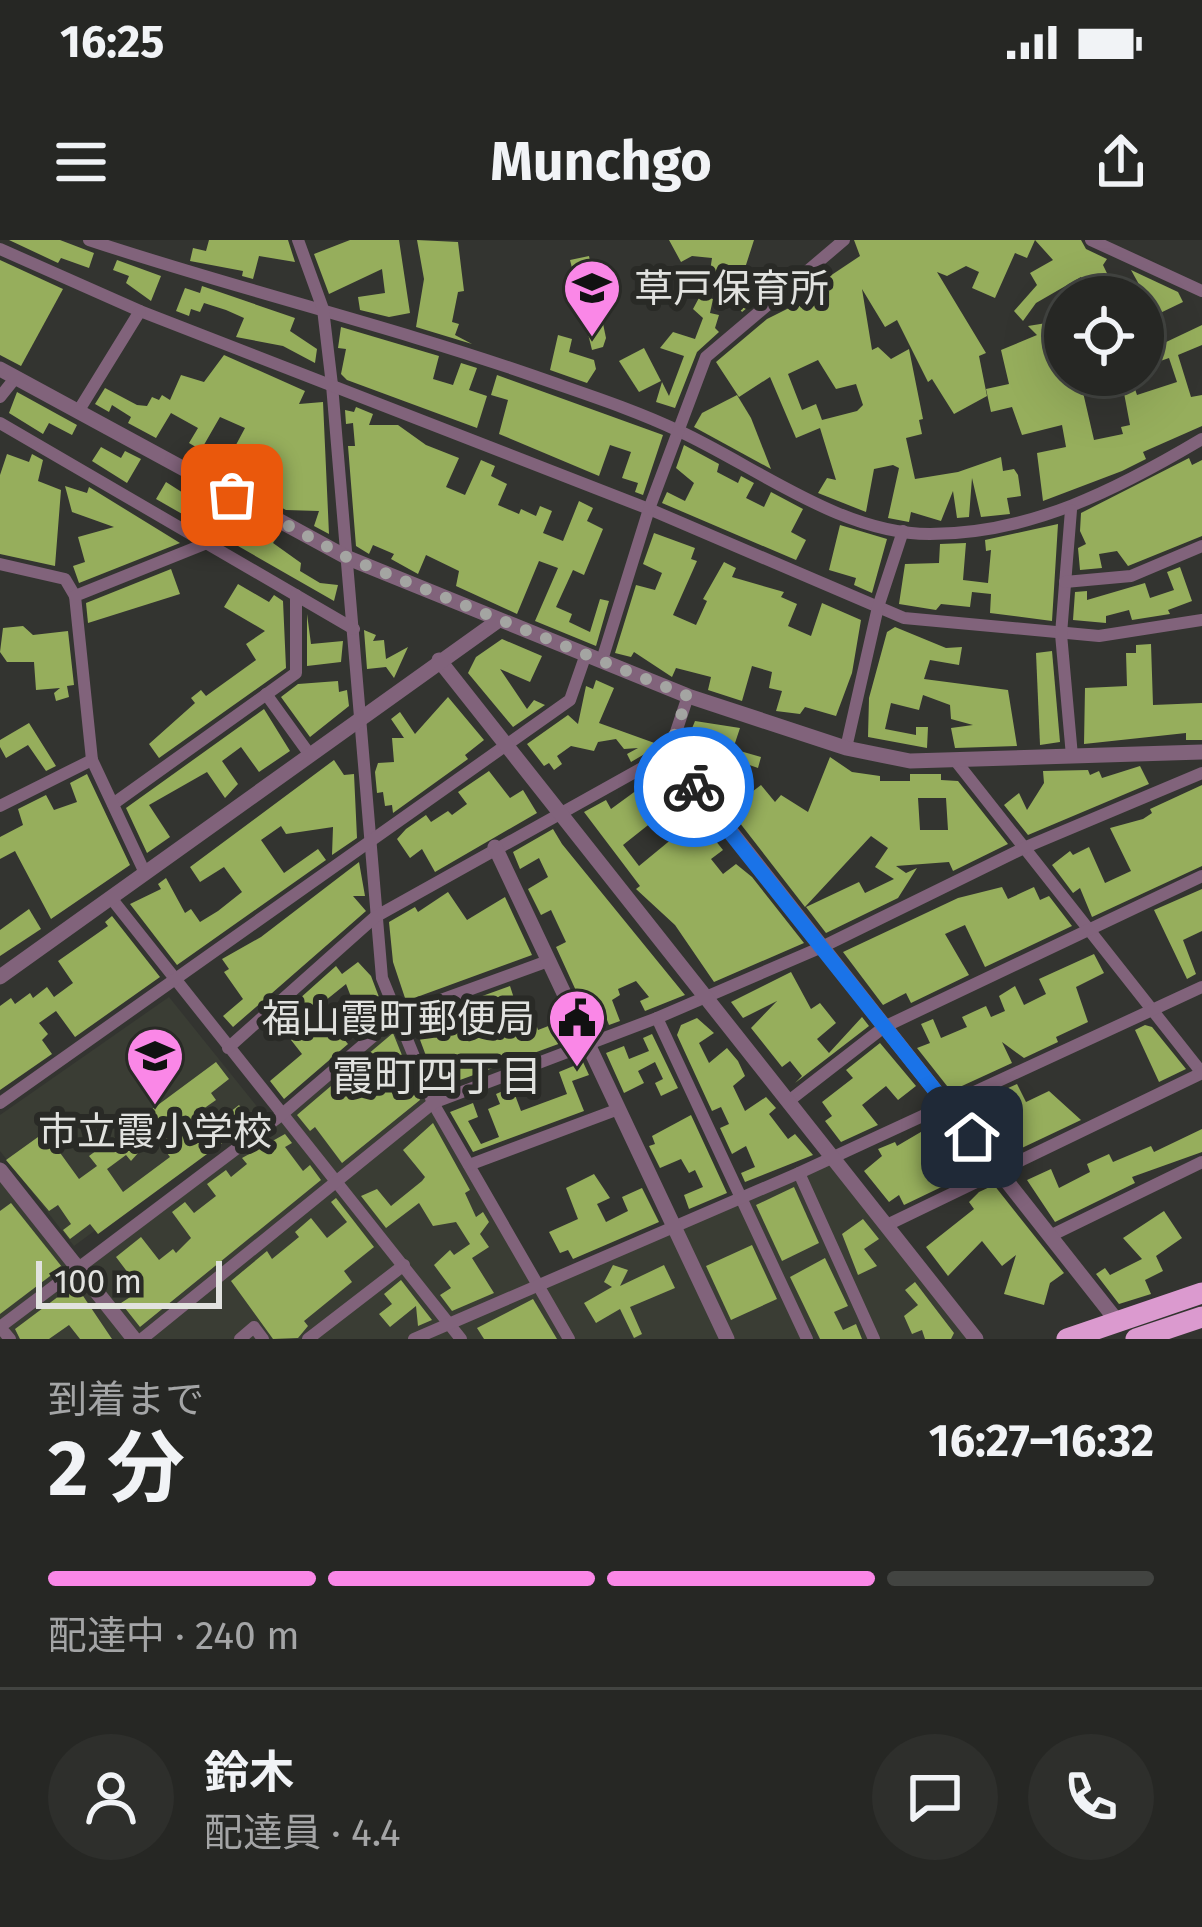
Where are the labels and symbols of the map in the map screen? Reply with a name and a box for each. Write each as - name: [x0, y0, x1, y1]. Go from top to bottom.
- school or university icon: 草戸保育所: [561, 257, 623, 339]
- place label: 草戸保育所: [634, 266, 829, 312]
- pin: [181, 444, 283, 546]
- courier: [634, 727, 754, 847]
- public building icon: 福山霞町郵便局: [546, 987, 608, 1069]
- place label: 福山霞町郵便局: [262, 996, 535, 1042]
- school or university icon: 市立霞小学校: [124, 1025, 186, 1107]
- district label: 霞町四丁目: [332, 1052, 542, 1102]
- pin: [921, 1086, 1023, 1188]
- place label: 市立霞小学校: [38, 1109, 272, 1155]
- scale bar: [36, 1255, 222, 1308]

